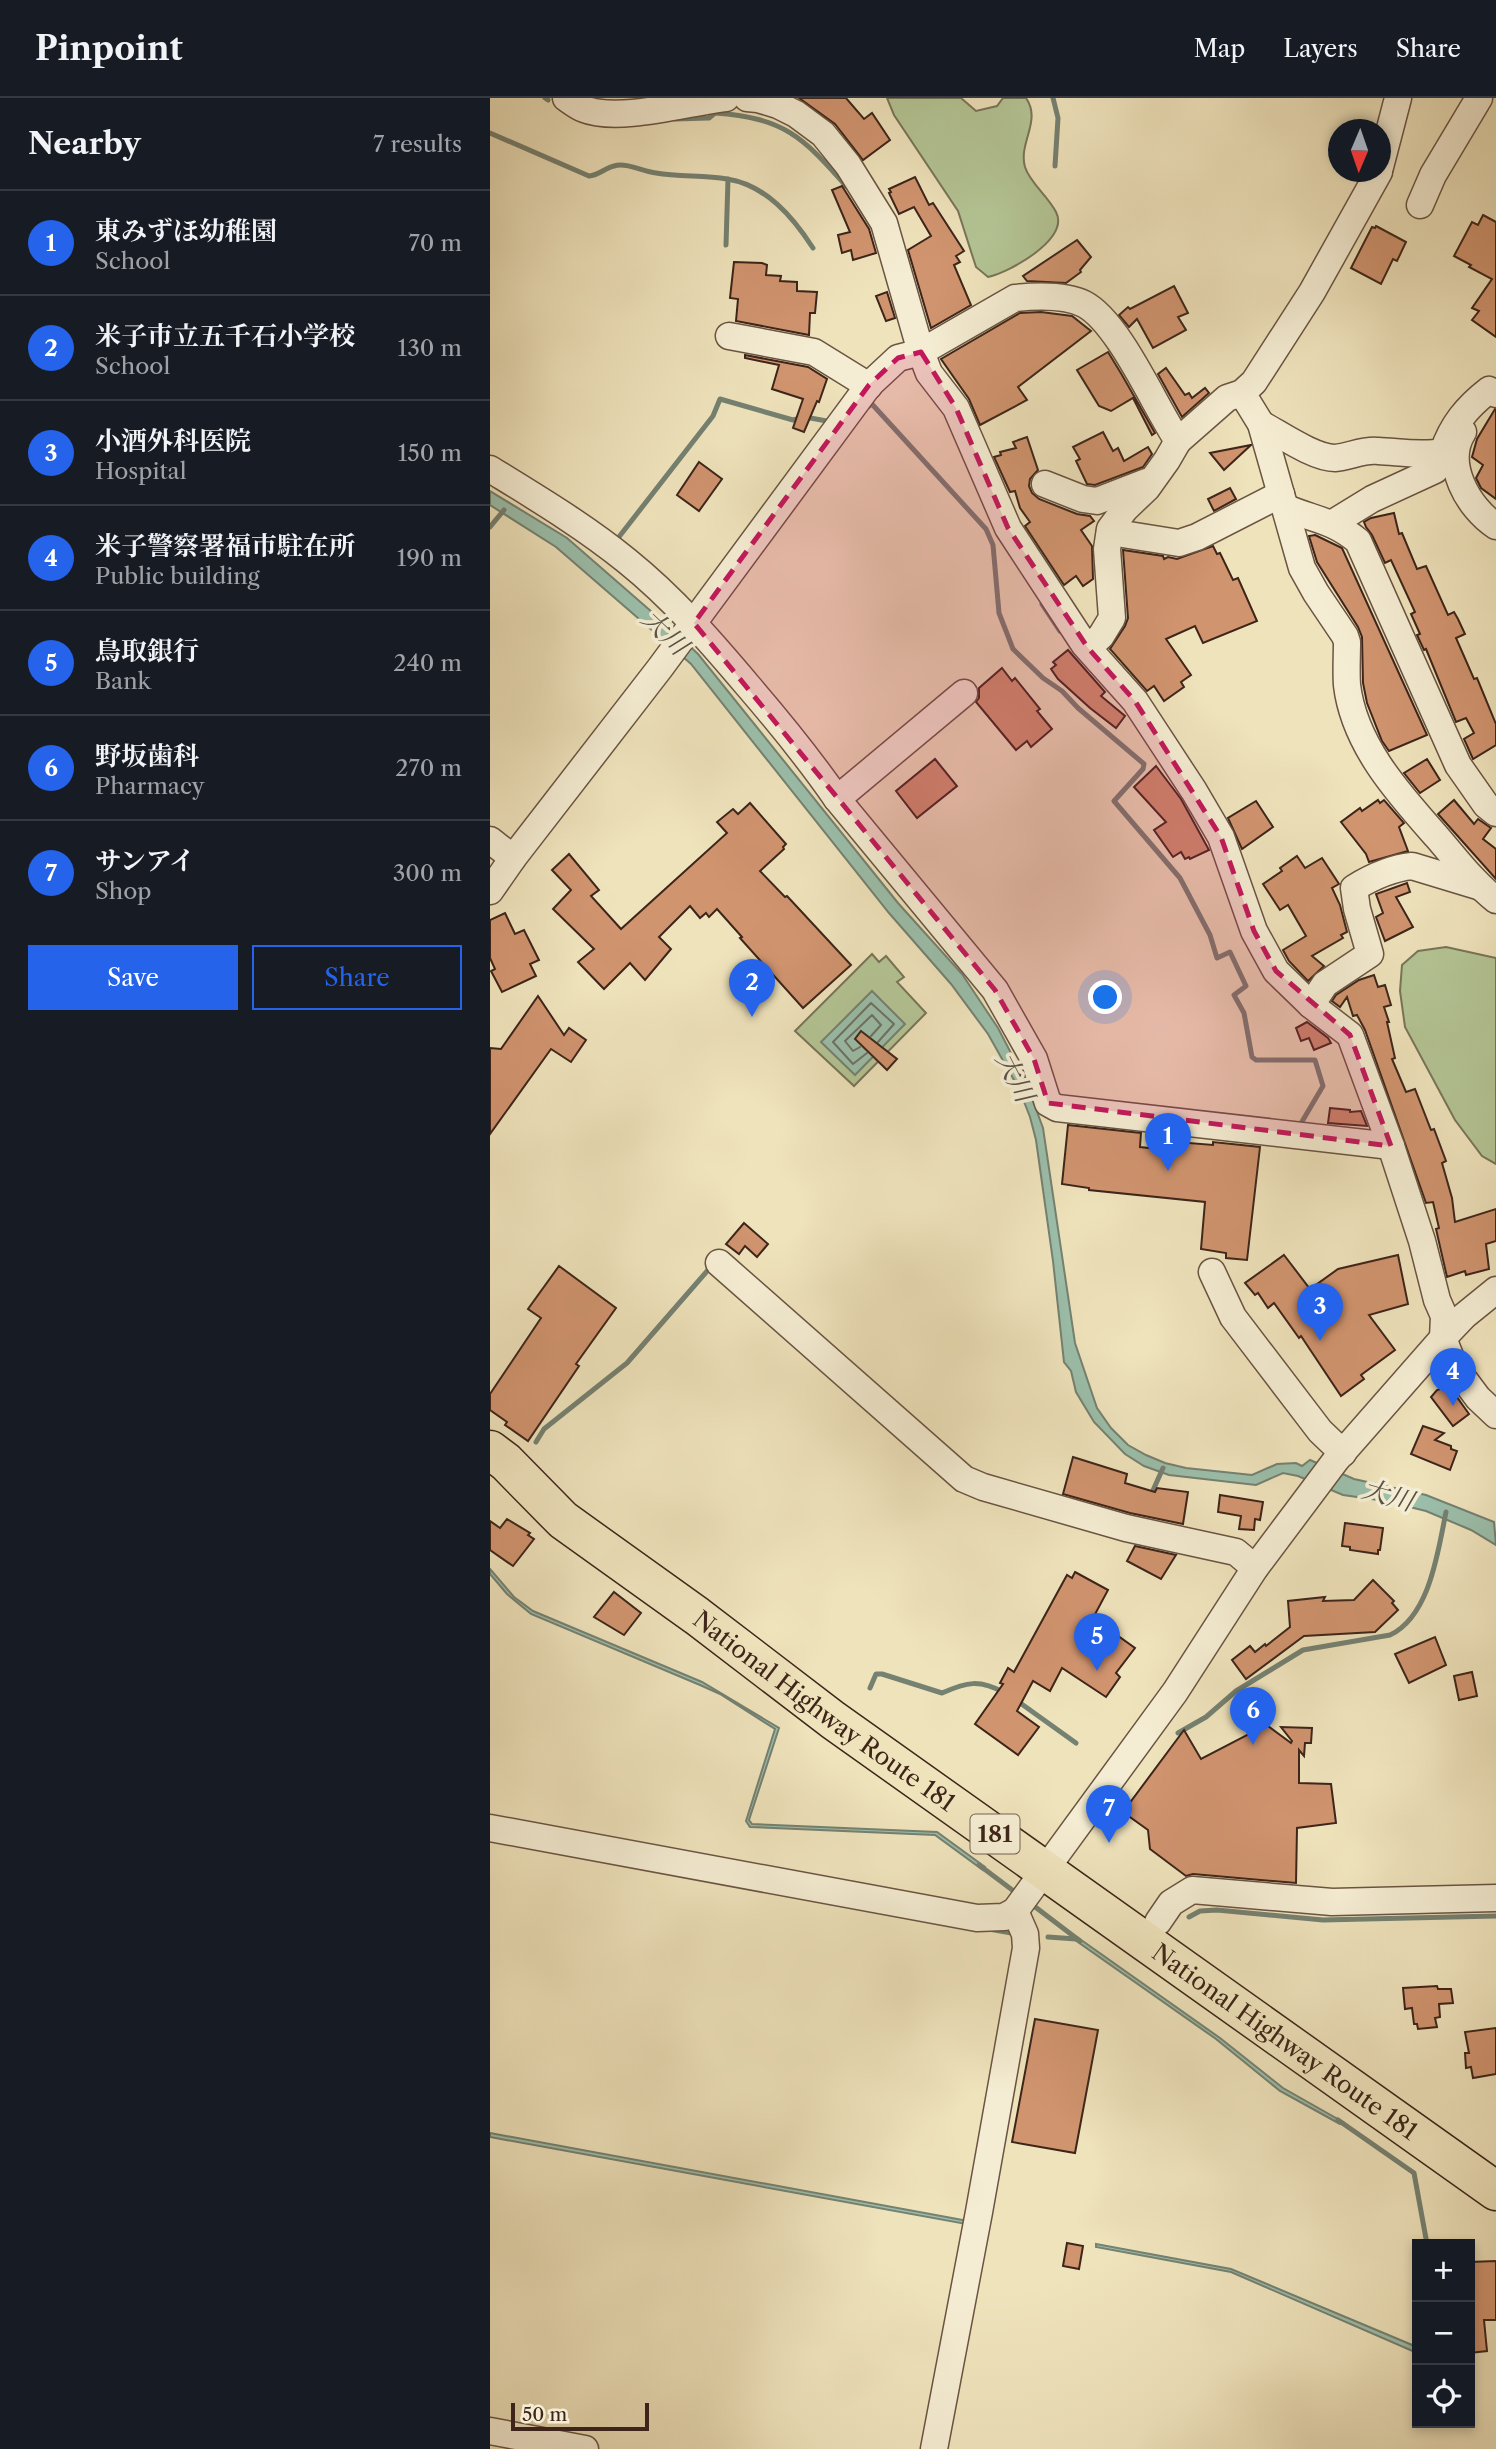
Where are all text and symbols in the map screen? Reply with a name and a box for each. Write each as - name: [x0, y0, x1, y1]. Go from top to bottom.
- text: Pinpoint: [35, 28, 183, 69]
- text: Map: [1194, 34, 1245, 63]
- text: Layers: [1283, 34, 1358, 63]
- text: Share: [1396, 34, 1461, 63]
- north arrow: [1328, 119, 1391, 182]
- text: Nearby: [28, 125, 141, 162]
- text: 7 results: [373, 130, 462, 158]
- text: 東みずほ幼稚園: [95, 215, 277, 247]
- text: 1: [46, 229, 56, 257]
- text: 70 m: [409, 229, 462, 257]
- text: School: [95, 247, 170, 275]
- text: 米子市立五千石小学校: [95, 320, 355, 352]
- text: 2: [44, 334, 58, 362]
- text: 130 m: [398, 334, 462, 362]
- text: School: [95, 352, 170, 380]
- text: 小酒外科医院: [95, 425, 251, 457]
- text: 3: [45, 439, 58, 467]
- text: 150 m: [398, 439, 462, 467]
- text: Hospital: [95, 457, 187, 485]
- text: 米子警察署福市駐在所: [95, 530, 355, 562]
- text: 4: [44, 544, 58, 572]
- text: 190 m: [397, 544, 462, 572]
- text: Public building: [95, 562, 260, 590]
- water label: 大川: [635, 602, 697, 664]
- text: 鳥取銀行: [95, 635, 199, 667]
- text: 5: [45, 649, 57, 677]
- text: 240 m: [393, 649, 462, 677]
- text: Bank: [95, 667, 151, 695]
- text: 野坂歯科: [95, 740, 199, 772]
- text: 6: [44, 754, 58, 782]
- text: 270 m: [395, 754, 462, 782]
- text: Pharmacy: [95, 772, 205, 800]
- text: サンアイ: [95, 845, 195, 877]
- text: 7: [45, 859, 57, 887]
- text: 300 m: [393, 859, 462, 887]
- text: Shop: [95, 877, 151, 905]
- button: Save: [28, 945, 238, 1010]
- button: Share: [252, 945, 462, 1010]
- pin: 2: [729, 959, 775, 1017]
- your location: [1088, 980, 1122, 1014]
- water label: 大川: [989, 1047, 1042, 1110]
- pin: 1: [1145, 1113, 1191, 1171]
- pin: 3: [1297, 1283, 1343, 1341]
- pin: 4: [1430, 1348, 1476, 1406]
- water label: 大川: [1359, 1472, 1420, 1518]
- street label: National Highway Route 181: [688, 1604, 961, 1817]
- pin: 5: [1074, 1613, 1120, 1671]
- pin: 6: [1230, 1687, 1276, 1745]
- pin: 7: [1086, 1785, 1132, 1843]
- road number: 181: [970, 1814, 1020, 1854]
- street label: National Highway Route 181: [1147, 1937, 1423, 2145]
- map controls: [1412, 2239, 1475, 2428]
- button: +: [1412, 2239, 1475, 2302]
- button: −: [1412, 2302, 1475, 2365]
- button: locate: [1412, 2365, 1475, 2428]
- scale bar: [511, 2400, 649, 2432]
- text: 50 m: [522, 2403, 567, 2426]

